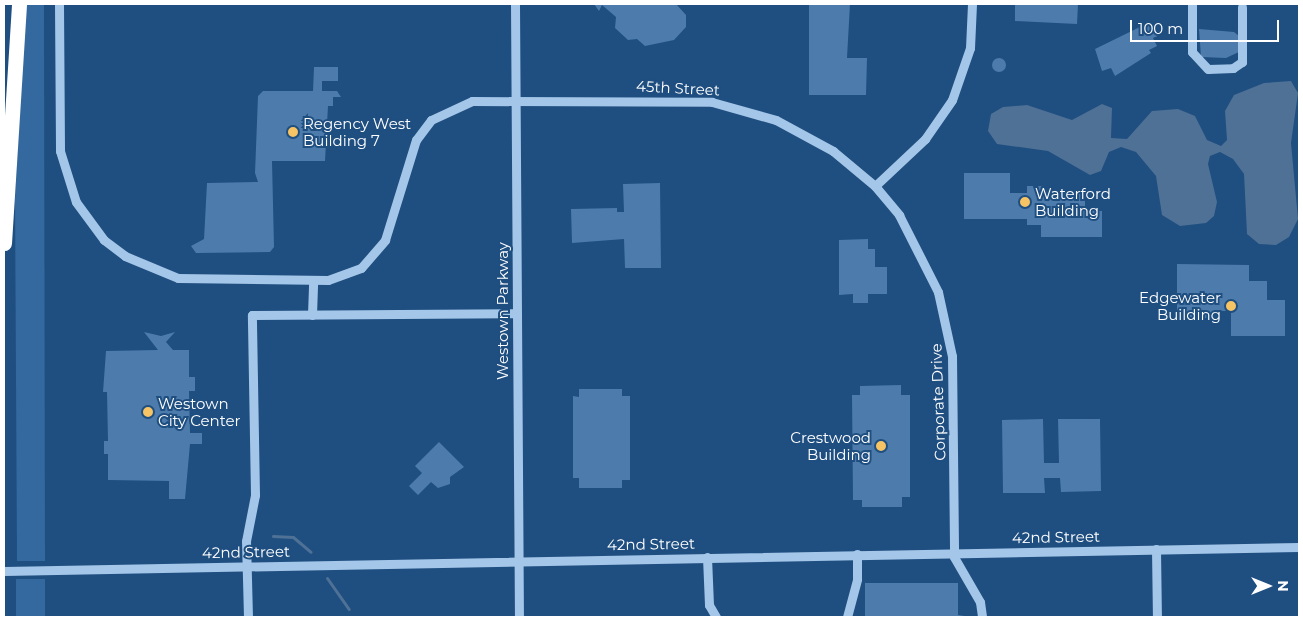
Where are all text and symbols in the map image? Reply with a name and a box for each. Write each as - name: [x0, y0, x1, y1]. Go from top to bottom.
- scale bar: [1133, 10, 1282, 42]
- text: 100 m: [1138, 19, 1183, 38]
- street label: 45th Street: [636, 77, 720, 99]
- place label: Regency West Building 7: [303, 114, 411, 149]
- marker: Regency West Building 7: [287, 126, 299, 138]
- place label: Waterford Building: [1035, 184, 1111, 219]
- marker: Waterford Building: [1019, 196, 1031, 208]
- street label: Westown Parkway: [494, 242, 512, 380]
- place label: Edgewater Building: [1139, 288, 1221, 323]
- marker: Edgewater Building: [1225, 300, 1237, 312]
- street label: Corporate Drive: [927, 343, 949, 461]
- place label: Westown City Center: [158, 394, 241, 429]
- marker: Westown City Center: [142, 406, 154, 418]
- place label: Crestwood Building: [790, 428, 871, 463]
- marker: Crestwood Building: [875, 440, 887, 452]
- street label: 42nd Street: [1012, 527, 1100, 547]
- street label: 42nd Street: [607, 534, 695, 554]
- street label: 42nd Street: [202, 542, 290, 562]
- north arrow: [1243, 561, 1293, 611]
- text: N: [1274, 580, 1292, 592]

